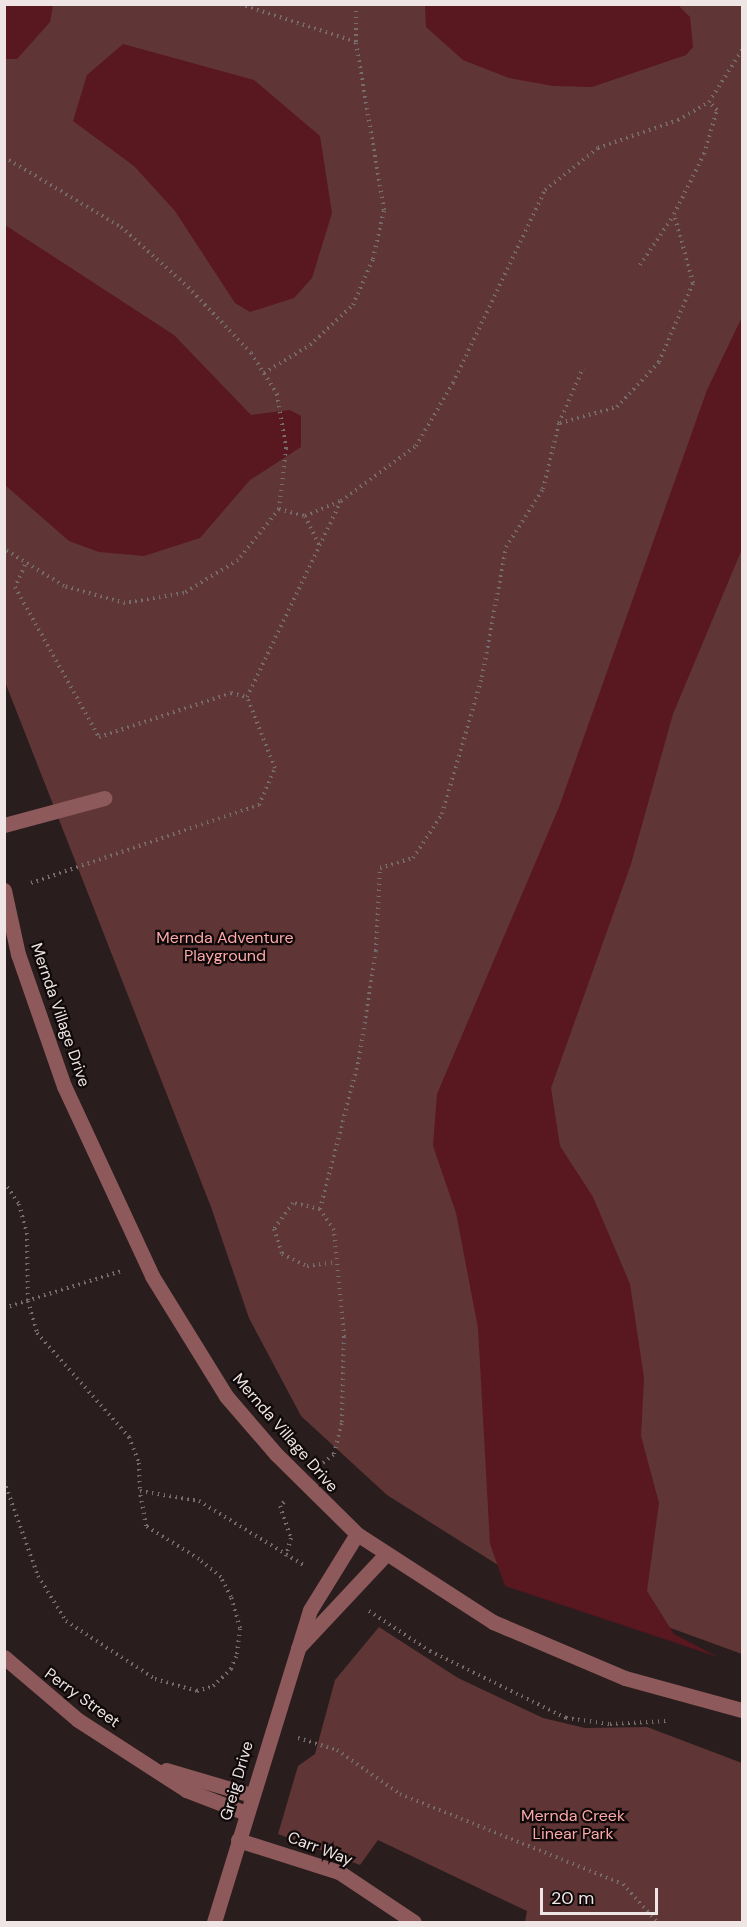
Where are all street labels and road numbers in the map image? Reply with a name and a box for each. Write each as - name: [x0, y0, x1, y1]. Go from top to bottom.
- street label: Mernda Village Drive: [26, 941, 94, 1089]
- street label: Mernda Village Drive: [228, 1370, 342, 1496]
- street label: Perry Street: [41, 1664, 123, 1732]
- street label: Greig Drive: [217, 1739, 257, 1823]
- street label: Carr Way: [285, 1828, 355, 1870]

